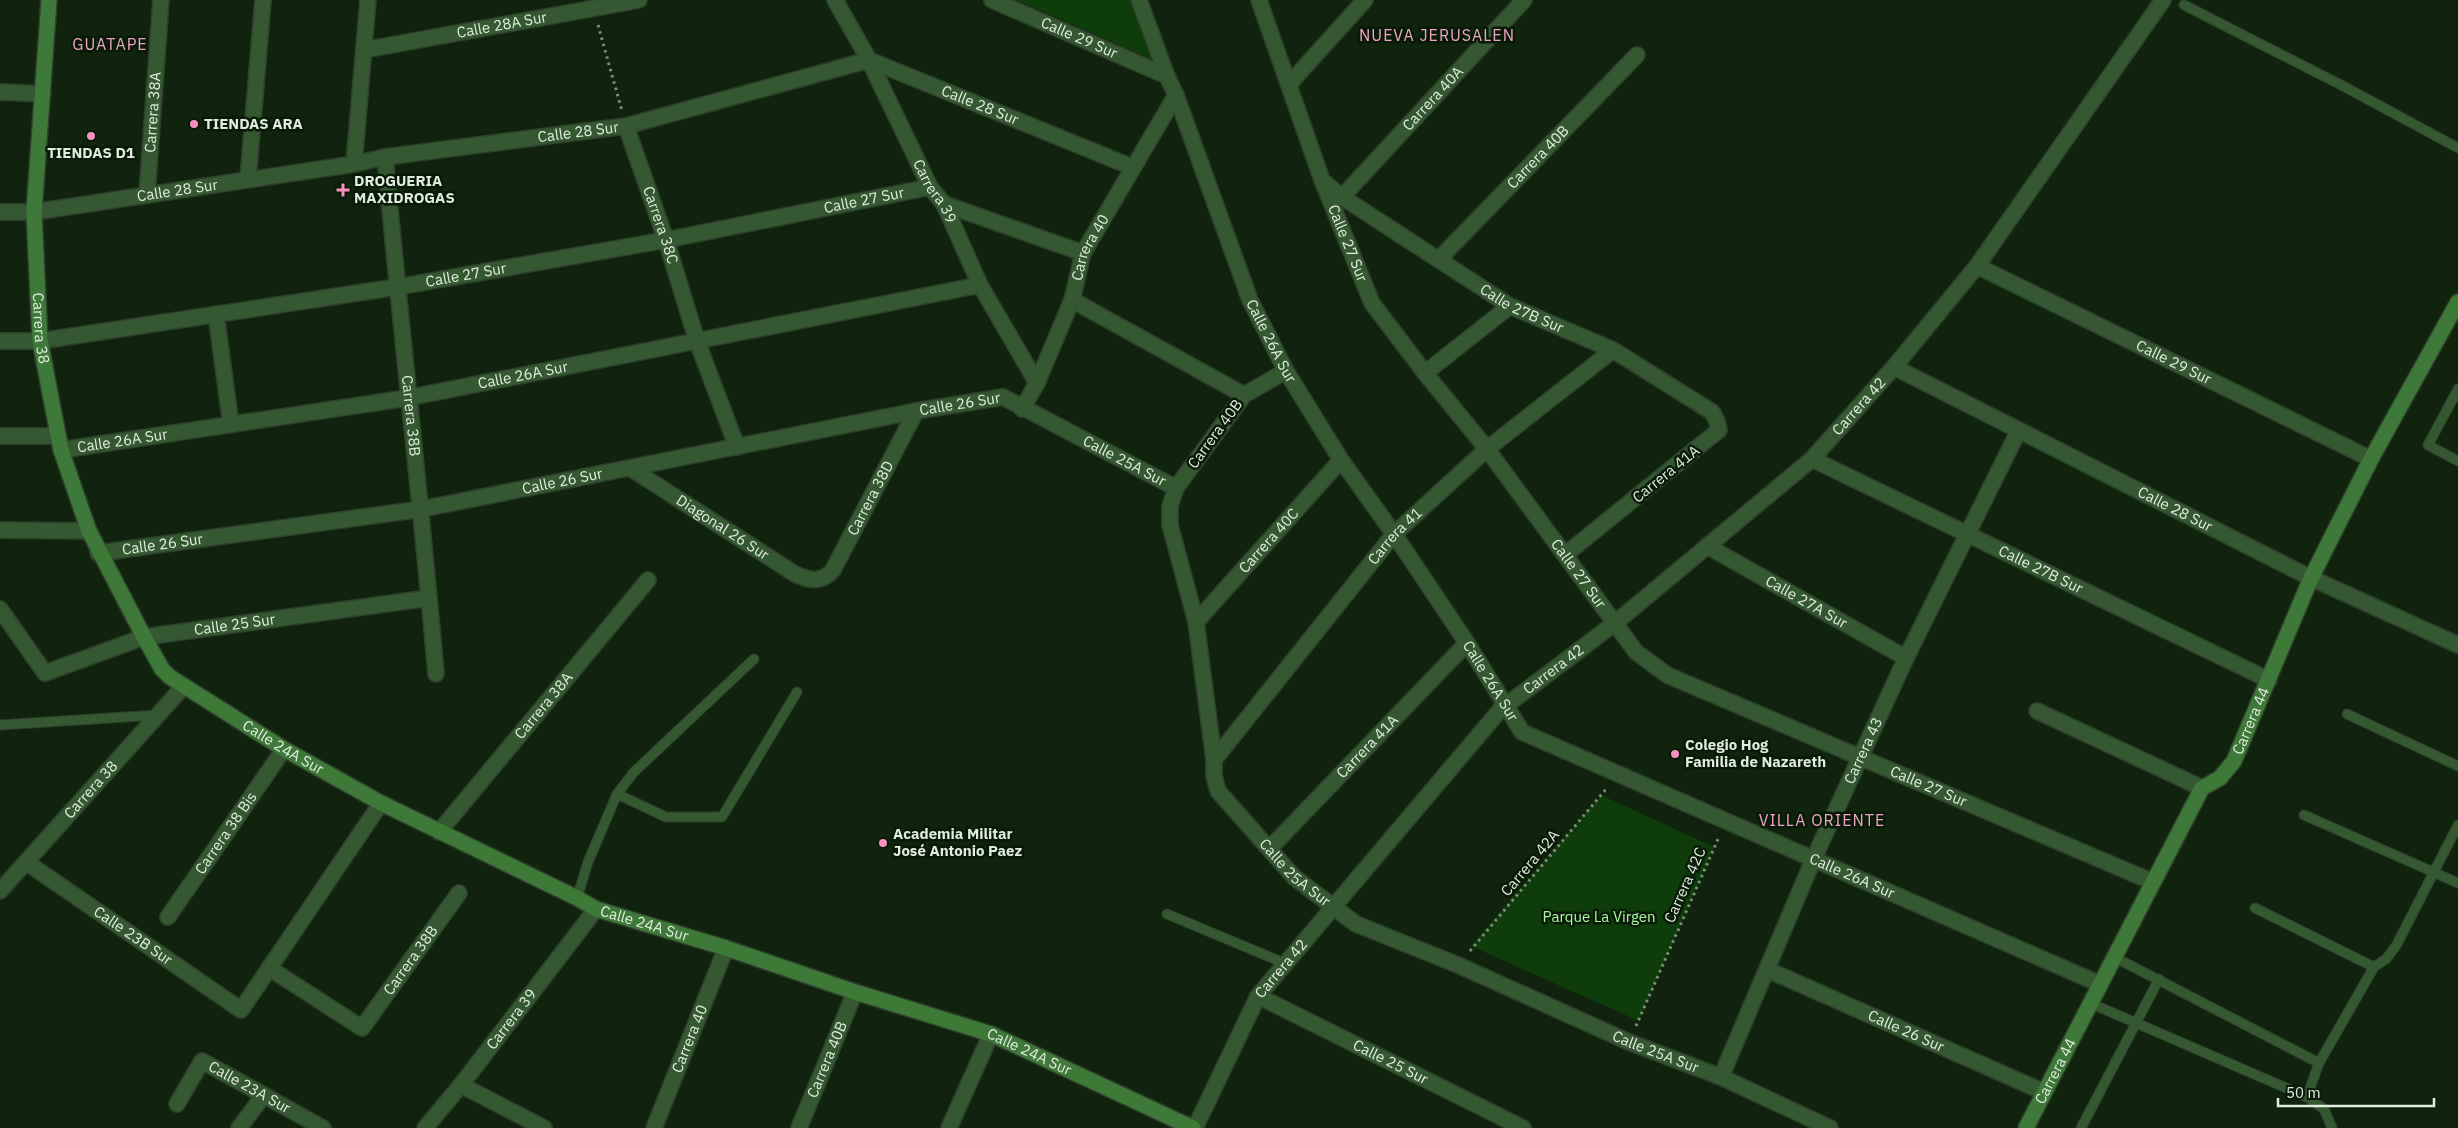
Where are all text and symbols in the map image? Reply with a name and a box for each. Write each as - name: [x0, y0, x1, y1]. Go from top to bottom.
- street label: Calle 28A Sur: [455, 7, 549, 42]
- street label: Calle 29 Sur: [1038, 12, 1121, 63]
- district label: NUEVA JERUSALEN: [1359, 25, 1515, 45]
- district label: GUATAPE: [72, 34, 148, 54]
- street label: Carrera 40A: [1398, 62, 1467, 135]
- street label: Carrera 38A: [140, 71, 165, 153]
- street label: Calle 28 Sur: [939, 81, 1022, 129]
- place label: TIENDAS ARA: [204, 114, 303, 133]
- street label: Calle 28 Sur: [536, 117, 620, 146]
- marker: TIENDAS ARA: [188, 118, 200, 130]
- street label: Carrera 40B: [1502, 121, 1573, 193]
- marker: TIENDAS D1: [85, 130, 97, 142]
- place label: TIENDAS D1: [47, 143, 135, 162]
- street label: Carrera 39: [909, 156, 961, 226]
- place label: DROGUERIA MAXIDROGAS: [354, 171, 455, 207]
- street label: Calle 28 Sur: [136, 174, 220, 205]
- street label: Calle 27 Sur: [822, 182, 906, 217]
- marker: DROGUERIA MAXIDROGAS: [336, 183, 350, 197]
- street label: Carrera 38C: [639, 184, 683, 266]
- street label: Calle 27 Sur: [1324, 202, 1373, 285]
- street label: Carrera 40: [1067, 210, 1113, 282]
- street label: Calle 27 Sur: [424, 258, 508, 291]
- street label: Calle 27B Sur: [1477, 279, 1567, 337]
- street label: Carrera 38: [29, 292, 54, 365]
- street label: Calle 26A Sur: [1242, 296, 1301, 386]
- street label: Calle 29 Sur: [2133, 335, 2215, 389]
- street label: Calle 26A Sur: [476, 356, 570, 393]
- street label: Carrera 42: [1828, 373, 1889, 439]
- street label: Carrera 38B: [398, 374, 425, 457]
- street label: Calle 26 Sur: [918, 388, 1002, 419]
- street label: Carrera 40B: [1183, 395, 1246, 472]
- street label: Calle 26A Sur: [76, 424, 169, 456]
- street label: Calle 25A Sur: [1080, 431, 1170, 490]
- street label: Carrera 41A: [1628, 440, 1703, 507]
- street label: Carrera 38D: [843, 457, 897, 539]
- street label: Calle 26 Sur: [520, 463, 605, 498]
- street label: Calle 28 Sur: [2135, 482, 2216, 536]
- street label: Diagonal 26 Sur: [673, 490, 773, 564]
- street label: Carrera 41: [1363, 503, 1426, 568]
- street label: Carrera 40C: [1234, 504, 1302, 577]
- street label: Calle 26 Sur: [121, 529, 205, 559]
- street label: Calle 27 Sur: [1547, 535, 1611, 612]
- street label: Calle 27B Sur: [1996, 541, 2087, 598]
- street label: Calle 27A Sur: [1762, 571, 1851, 632]
- street label: Calle 25 Sur: [193, 609, 277, 639]
- street label: Calle 26A Sur: [1459, 637, 1523, 725]
- street label: Carrera 42: [1519, 640, 1587, 698]
- street label: Carrera 38A: [510, 668, 577, 743]
- street label: Carrera 44: [2228, 684, 2273, 757]
- street label: Carrera 41A: [1332, 710, 1402, 782]
- street label: Carrera 43: [1839, 714, 1886, 787]
- street label: Calle 24A Sur: [239, 715, 328, 778]
- place label: Colegio Hog Familia de Nazareth: [1685, 735, 1826, 771]
- marker: Colegio Hog Familia de Nazareth: [1669, 748, 1681, 760]
- street label: Carrera 38: [59, 756, 121, 822]
- street label: Calle 27 Sur: [1887, 761, 1970, 811]
- street label: Carrera 38 Bis: [190, 788, 261, 878]
- district label: VILLA ORIENTE: [1759, 810, 1885, 830]
- place label: Academia Militar José Antonio Paez: [893, 824, 1022, 860]
- street label: Carrera 42A: [1496, 825, 1563, 900]
- street label: Calle 25A Sur: [1255, 834, 1335, 911]
- marker: Academia Militar José Antonio Paez: [877, 837, 889, 849]
- street label: Carrera 42C: [1659, 844, 1710, 926]
- street label: Calle 26A Sur: [1807, 848, 1898, 903]
- street label: Calle 24A Sur: [598, 901, 691, 945]
- street label: Calle 23B Sur: [90, 902, 177, 969]
- park label: Parque La Virgen: [1542, 907, 1656, 926]
- street label: Carrera 38B: [379, 921, 442, 999]
- street label: Carrera 42: [1250, 935, 1311, 1002]
- street label: Carrera 39: [482, 985, 540, 1053]
- street label: Carrera 40: [667, 1002, 711, 1075]
- street label: Calle 26 Sur: [1865, 1005, 1948, 1056]
- street label: Carrera 40B: [802, 1018, 851, 1101]
- street label: Calle 24A Sur: [984, 1023, 1075, 1079]
- street label: Calle 25A Sur: [1610, 1026, 1702, 1077]
- street label: Calle 25 Sur: [1350, 1035, 1432, 1088]
- street label: Carrera 44: [2030, 1035, 2080, 1107]
- street label: Calle 23A Sur: [205, 1056, 295, 1117]
- scale bar: [2278, 1076, 2434, 1108]
- text: 50 m: [2286, 1083, 2321, 1102]

